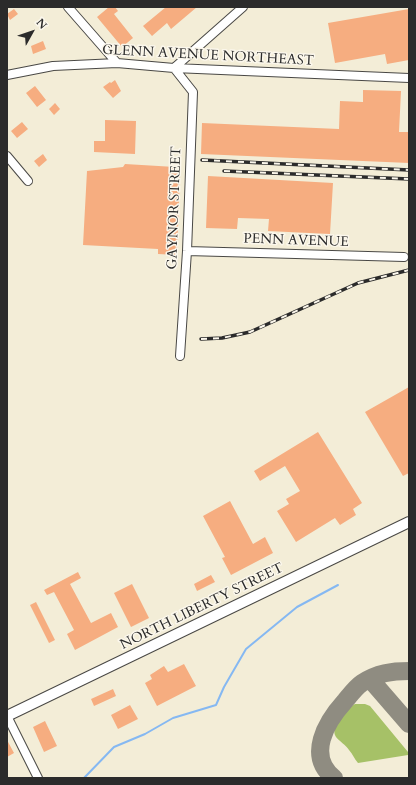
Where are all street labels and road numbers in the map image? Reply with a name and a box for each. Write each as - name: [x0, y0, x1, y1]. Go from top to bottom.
- street label: GLENN AVENUE NORTHEAST: [102, 42, 314, 70]
- street label: GAYNOR STREET: [164, 146, 186, 270]
- street label: PENN AVENUE: [243, 231, 349, 251]
- street label: NORTH LIBERTY STREET: [118, 560, 286, 654]

